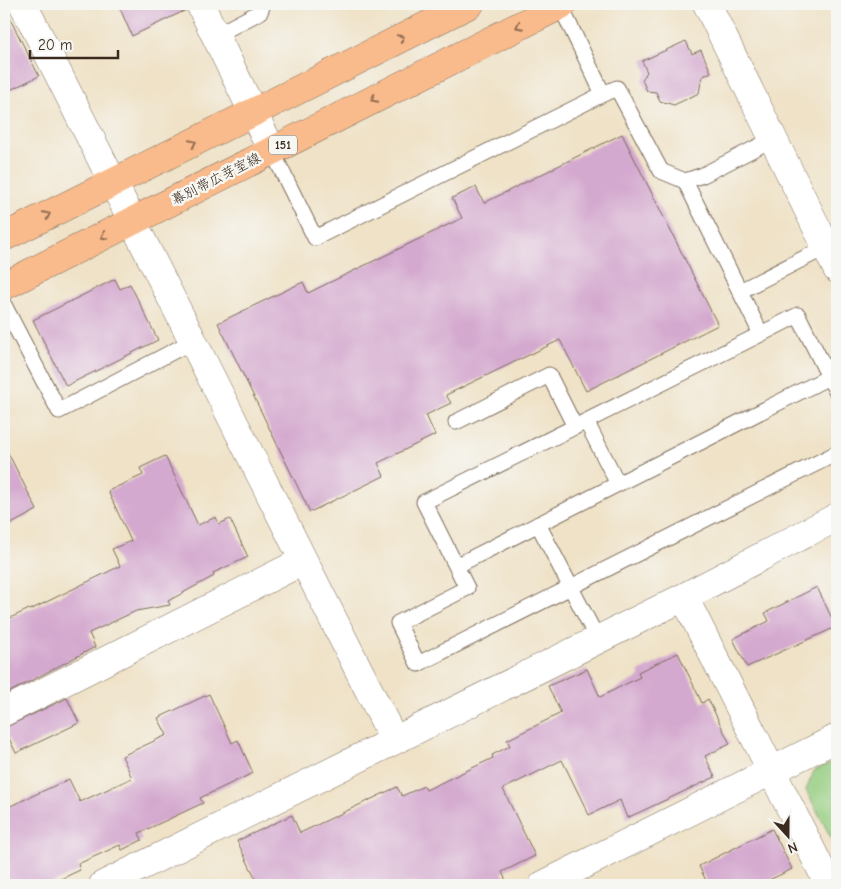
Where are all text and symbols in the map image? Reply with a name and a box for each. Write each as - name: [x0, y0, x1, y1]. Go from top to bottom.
- one-way arrow: [515, 20, 524, 30]
- scale bar: [30, 28, 118, 60]
- one-way arrow: [396, 34, 405, 45]
- text: 20 m: [38, 36, 72, 54]
- one-way arrow: [370, 93, 379, 103]
- road number: 151: [269, 136, 297, 154]
- one-way arrow: [188, 139, 197, 149]
- street label: 幕別帯広芽室線: [168, 149, 264, 209]
- one-way arrow: [42, 211, 51, 221]
- one-way arrow: [100, 230, 109, 240]
- north arrow: [764, 812, 814, 862]
- text: N: [785, 838, 800, 857]

